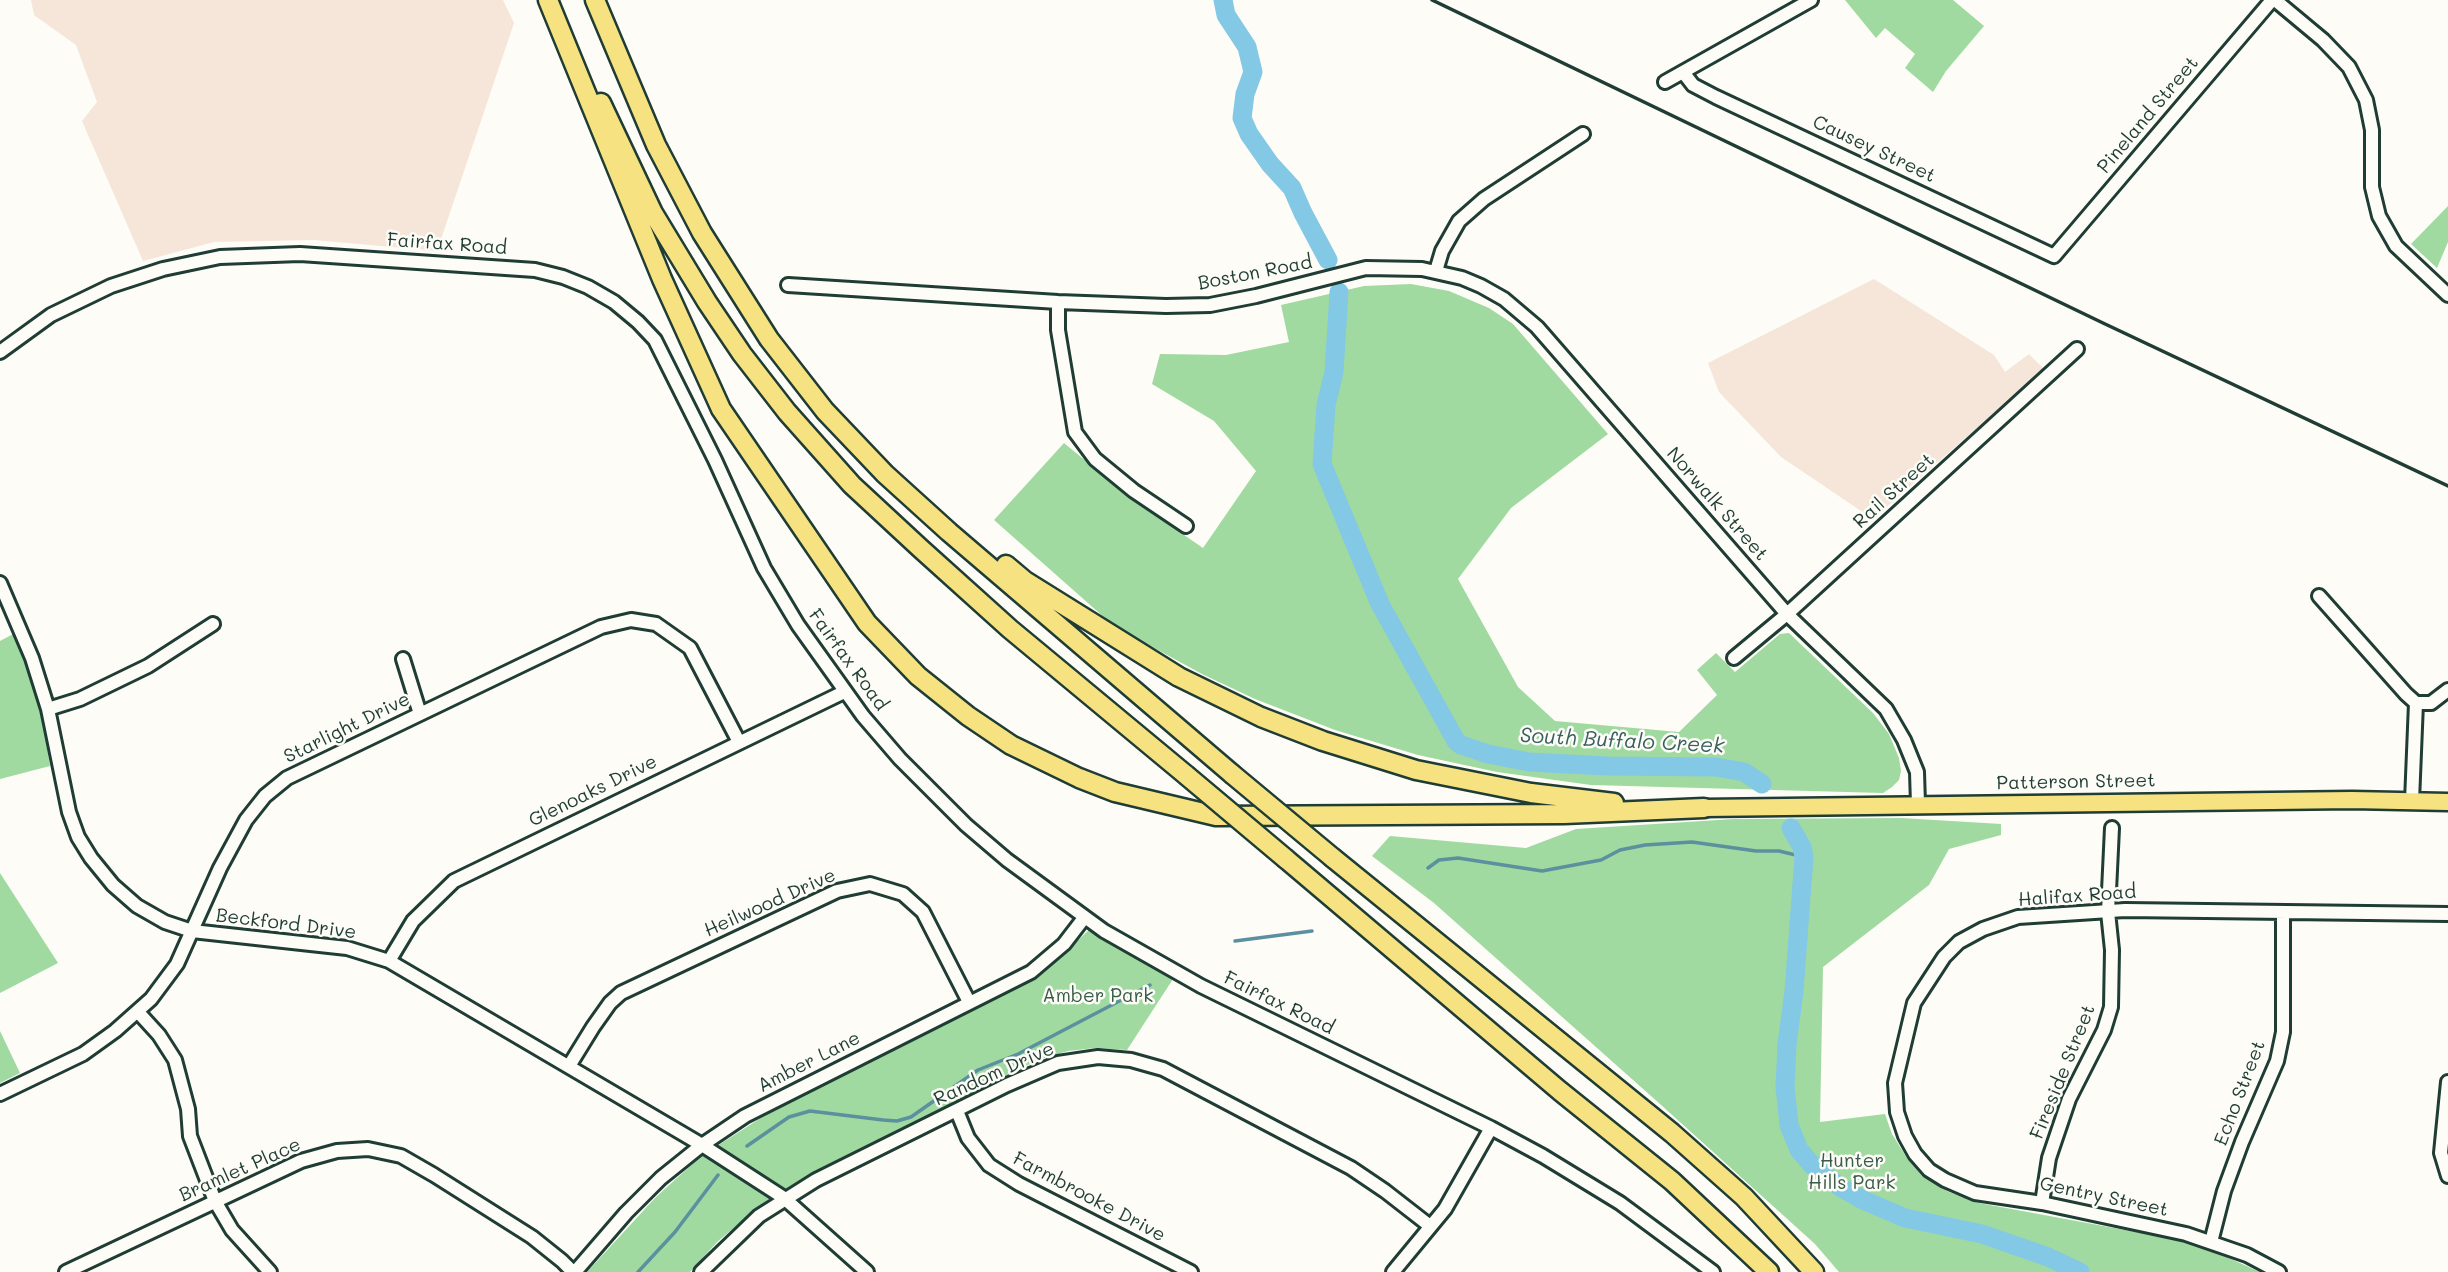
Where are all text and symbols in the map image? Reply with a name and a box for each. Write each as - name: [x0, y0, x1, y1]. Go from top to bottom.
- street label: Pineland Street: [2093, 52, 2203, 178]
- street label: Causey Street: [1809, 111, 1939, 187]
- street label: Fairfax Road: [386, 228, 508, 260]
- street label: Boston Road: [1196, 251, 1314, 295]
- street label: Norwalk Street: [1662, 443, 1772, 565]
- street label: Rail Street: [1849, 449, 1939, 533]
- street label: Fairfax Road: [803, 605, 893, 715]
- street label: Starlight Drive: [280, 688, 414, 768]
- water label: South Buffalo Creek: [1519, 723, 1725, 759]
- street label: Glenoaks Drive: [525, 750, 661, 832]
- street label: Patterson Street: [1996, 769, 2156, 795]
- street label: Heilwood Drive: [701, 864, 839, 942]
- street label: Halifax Road: [2017, 881, 2137, 911]
- street label: Beckford Drive: [214, 904, 358, 944]
- street label: Fairfax Road: [1220, 966, 1338, 1040]
- park label: Amber Park: [1043, 985, 1153, 1007]
- street label: Fireside Street: [2026, 1001, 2100, 1143]
- street label: Amber Lane: [754, 1026, 864, 1098]
- street label: Random Drive: [930, 1037, 1058, 1111]
- street label: Echo Street: [2210, 1037, 2270, 1149]
- street label: Bramlet Place: [176, 1133, 304, 1207]
- street label: Farmbrooke Drive: [1009, 1147, 1169, 1247]
- park label: Hunter Hills Park: [1808, 1150, 1896, 1194]
- street label: Gentry Street: [2038, 1172, 2170, 1222]

